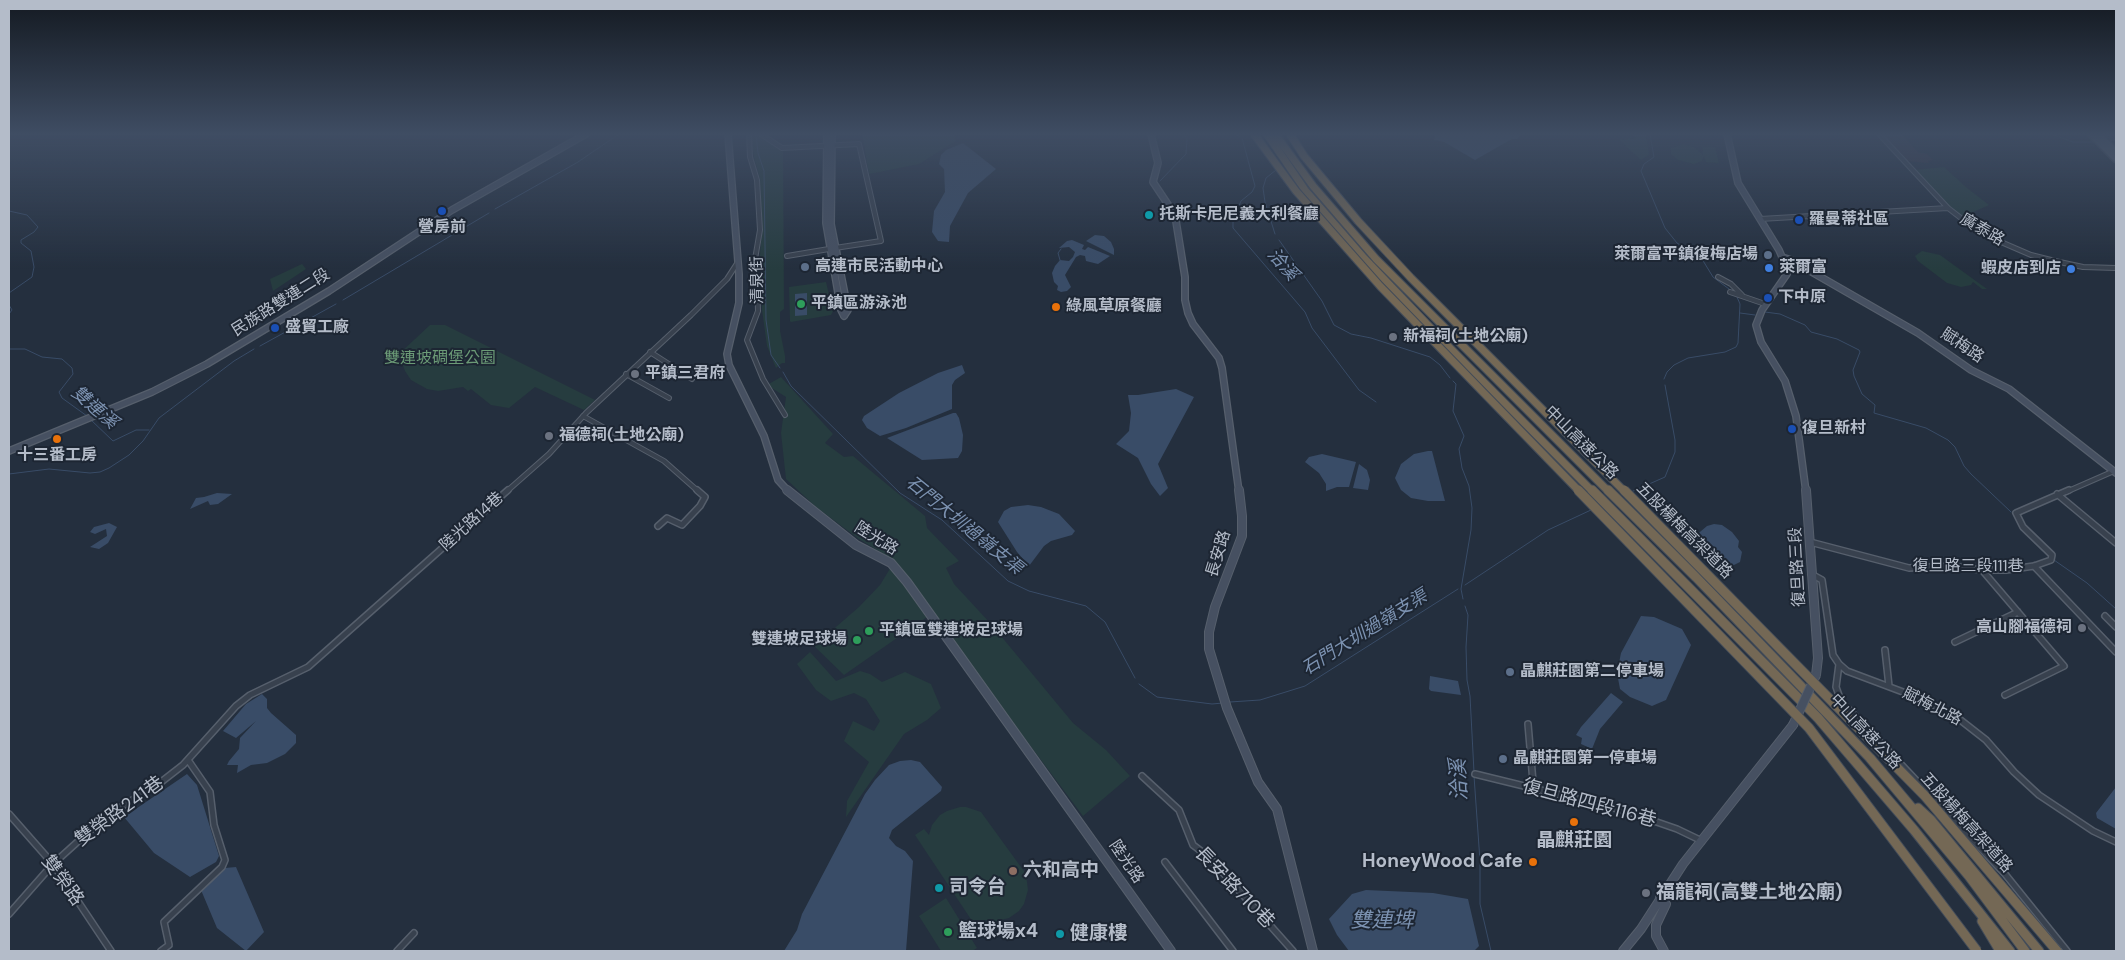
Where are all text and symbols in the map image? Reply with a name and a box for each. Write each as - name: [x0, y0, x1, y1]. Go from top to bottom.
- marker: 營房前: [436, 205, 448, 217]
- place label: 托斯卡尼尼義大利餐廳: [1159, 205, 1319, 225]
- marker: 托斯卡尼尼義大利餐廳: [1143, 209, 1155, 221]
- place label: 羅曼蒂社區: [1809, 210, 1889, 230]
- street label: 廣泰路: [1956, 210, 2008, 250]
- marker: 羅曼蒂社區: [1793, 214, 1805, 226]
- place label: 營房前: [418, 218, 466, 238]
- water label: 洽溪: [1262, 244, 1302, 286]
- place label: 萊爾富平鎮復梅店場: [1614, 245, 1758, 265]
- marker: 萊爾富平鎮復梅店場: [1762, 249, 1774, 261]
- street label: 清泉街: [748, 256, 768, 304]
- place label: 高連市民活動中心: [815, 257, 943, 277]
- place label: 萊爾富: [1779, 258, 1827, 278]
- place label: 蝦皮店到店: [1981, 259, 2061, 279]
- marker: 高連市民活動中心: [799, 261, 811, 273]
- marker: 萊爾富: [1763, 262, 1775, 274]
- marker: 蝦皮店到店: [2065, 263, 2077, 275]
- street label: 民族路雙連二段: [228, 265, 334, 341]
- place label: 下中原: [1778, 288, 1826, 308]
- marker: 下中原: [1762, 292, 1774, 304]
- place label: 平鎮區游泳池: [811, 294, 907, 314]
- place label: 綠風草原餐廳: [1066, 297, 1162, 317]
- marker: 平鎮區游泳池: [795, 298, 807, 310]
- marker: 綠風草原餐廳: [1050, 301, 1062, 313]
- place label: 盛貿工廠: [285, 318, 349, 338]
- marker: 盛貿工廠: [269, 322, 281, 334]
- street label: 賦梅路: [1937, 325, 1987, 367]
- place label: 新福祠(土地公廟): [1403, 327, 1528, 347]
- marker: 新福祠(土地公廟): [1387, 331, 1399, 343]
- park label: 雙連坡碉堡公園: [384, 349, 496, 369]
- place label: 平鎮三君府: [645, 364, 725, 384]
- marker: 平鎮三君府: [629, 368, 641, 380]
- water label: 雙連溪: [67, 382, 121, 434]
- street label: 中山高速公路: [1540, 402, 1622, 484]
- place label: 復旦新村: [1802, 419, 1866, 439]
- marker: 復旦新村: [1786, 423, 1798, 435]
- place label: 福德祠(土地公廟): [559, 426, 684, 446]
- marker: 福德祠(土地公廟): [543, 430, 555, 442]
- marker: 十三番工房: [51, 433, 63, 445]
- place label: 十三番工房: [17, 446, 97, 466]
- water label: 石門大圳過嶺支渠: [901, 472, 1027, 580]
- street label: 五股楊梅高架道路: [1632, 479, 1736, 583]
- street label: 陸光路14巷: [436, 489, 508, 555]
- street label: 陸光路: [851, 518, 901, 560]
- street label: 復旦路三段: [1786, 527, 1810, 607]
- street label: 長安路: [1203, 528, 1235, 580]
- street label: 復旦路三段111巷: [1913, 557, 2023, 577]
- water label: 石門大圳過嶺支渠: [1298, 586, 1432, 680]
- place label: 高山腳福德祠: [1976, 618, 2072, 638]
- place label: 平鎮區雙連坡足球場: [879, 621, 1023, 641]
- marker: 高山腳福德祠: [2076, 622, 2088, 634]
- marker: 平鎮區雙連坡足球場: [863, 625, 875, 637]
- place label: 雙連坡足球場: [751, 630, 847, 650]
- marker: 雙連坡足球場: [851, 634, 863, 646]
- place label: 晶麒莊園第二停車場: [1520, 662, 1664, 682]
- marker: 晶麒莊園第二停車場: [1504, 666, 1516, 678]
- street label: 賦梅北路: [1899, 684, 1965, 730]
- street label: 中山高速公路: [1825, 690, 1905, 774]
- place label: 晶麒莊園第一停車場: [1513, 749, 1657, 769]
- marker: 晶麒莊園第一停車場: [1497, 753, 1509, 765]
- water label: 洽溪: [1446, 758, 1474, 802]
- street label: 五股楊梅高架道路: [1916, 769, 2016, 877]
- street label: 雙榮路241巷: [71, 772, 169, 852]
- street label: 復旦路四段116巷: [1520, 775, 1658, 833]
- marker: 晶麒莊園: [1568, 816, 1580, 828]
- place label: 晶麒莊園: [1536, 830, 1612, 852]
- street label: 陸光路: [1105, 837, 1147, 887]
- street label: 長安路710巷: [1189, 842, 1279, 934]
- street label: 雙榮路: [36, 851, 88, 911]
- place label: HoneyWood Cafe: [1362, 851, 1523, 873]
- marker: HoneyWood Cafe: [1527, 856, 1539, 868]
- place label: 六和高中: [1023, 860, 1099, 882]
- marker: 六和高中: [1007, 865, 1019, 877]
- place label: 司令台: [949, 877, 1006, 899]
- marker: 司令台: [933, 882, 945, 894]
- place label: 福龍祠(高雙土地公廟): [1656, 882, 1842, 904]
- marker: 福龍祠(高雙土地公廟): [1640, 887, 1652, 899]
- water label: 雙連埤: [1351, 908, 1413, 934]
- place label: 籃球場x4: [958, 921, 1038, 943]
- place label: 健康樓: [1070, 923, 1127, 945]
- marker: 籃球場x4: [942, 926, 954, 938]
- marker: 健康樓: [1054, 928, 1066, 940]

